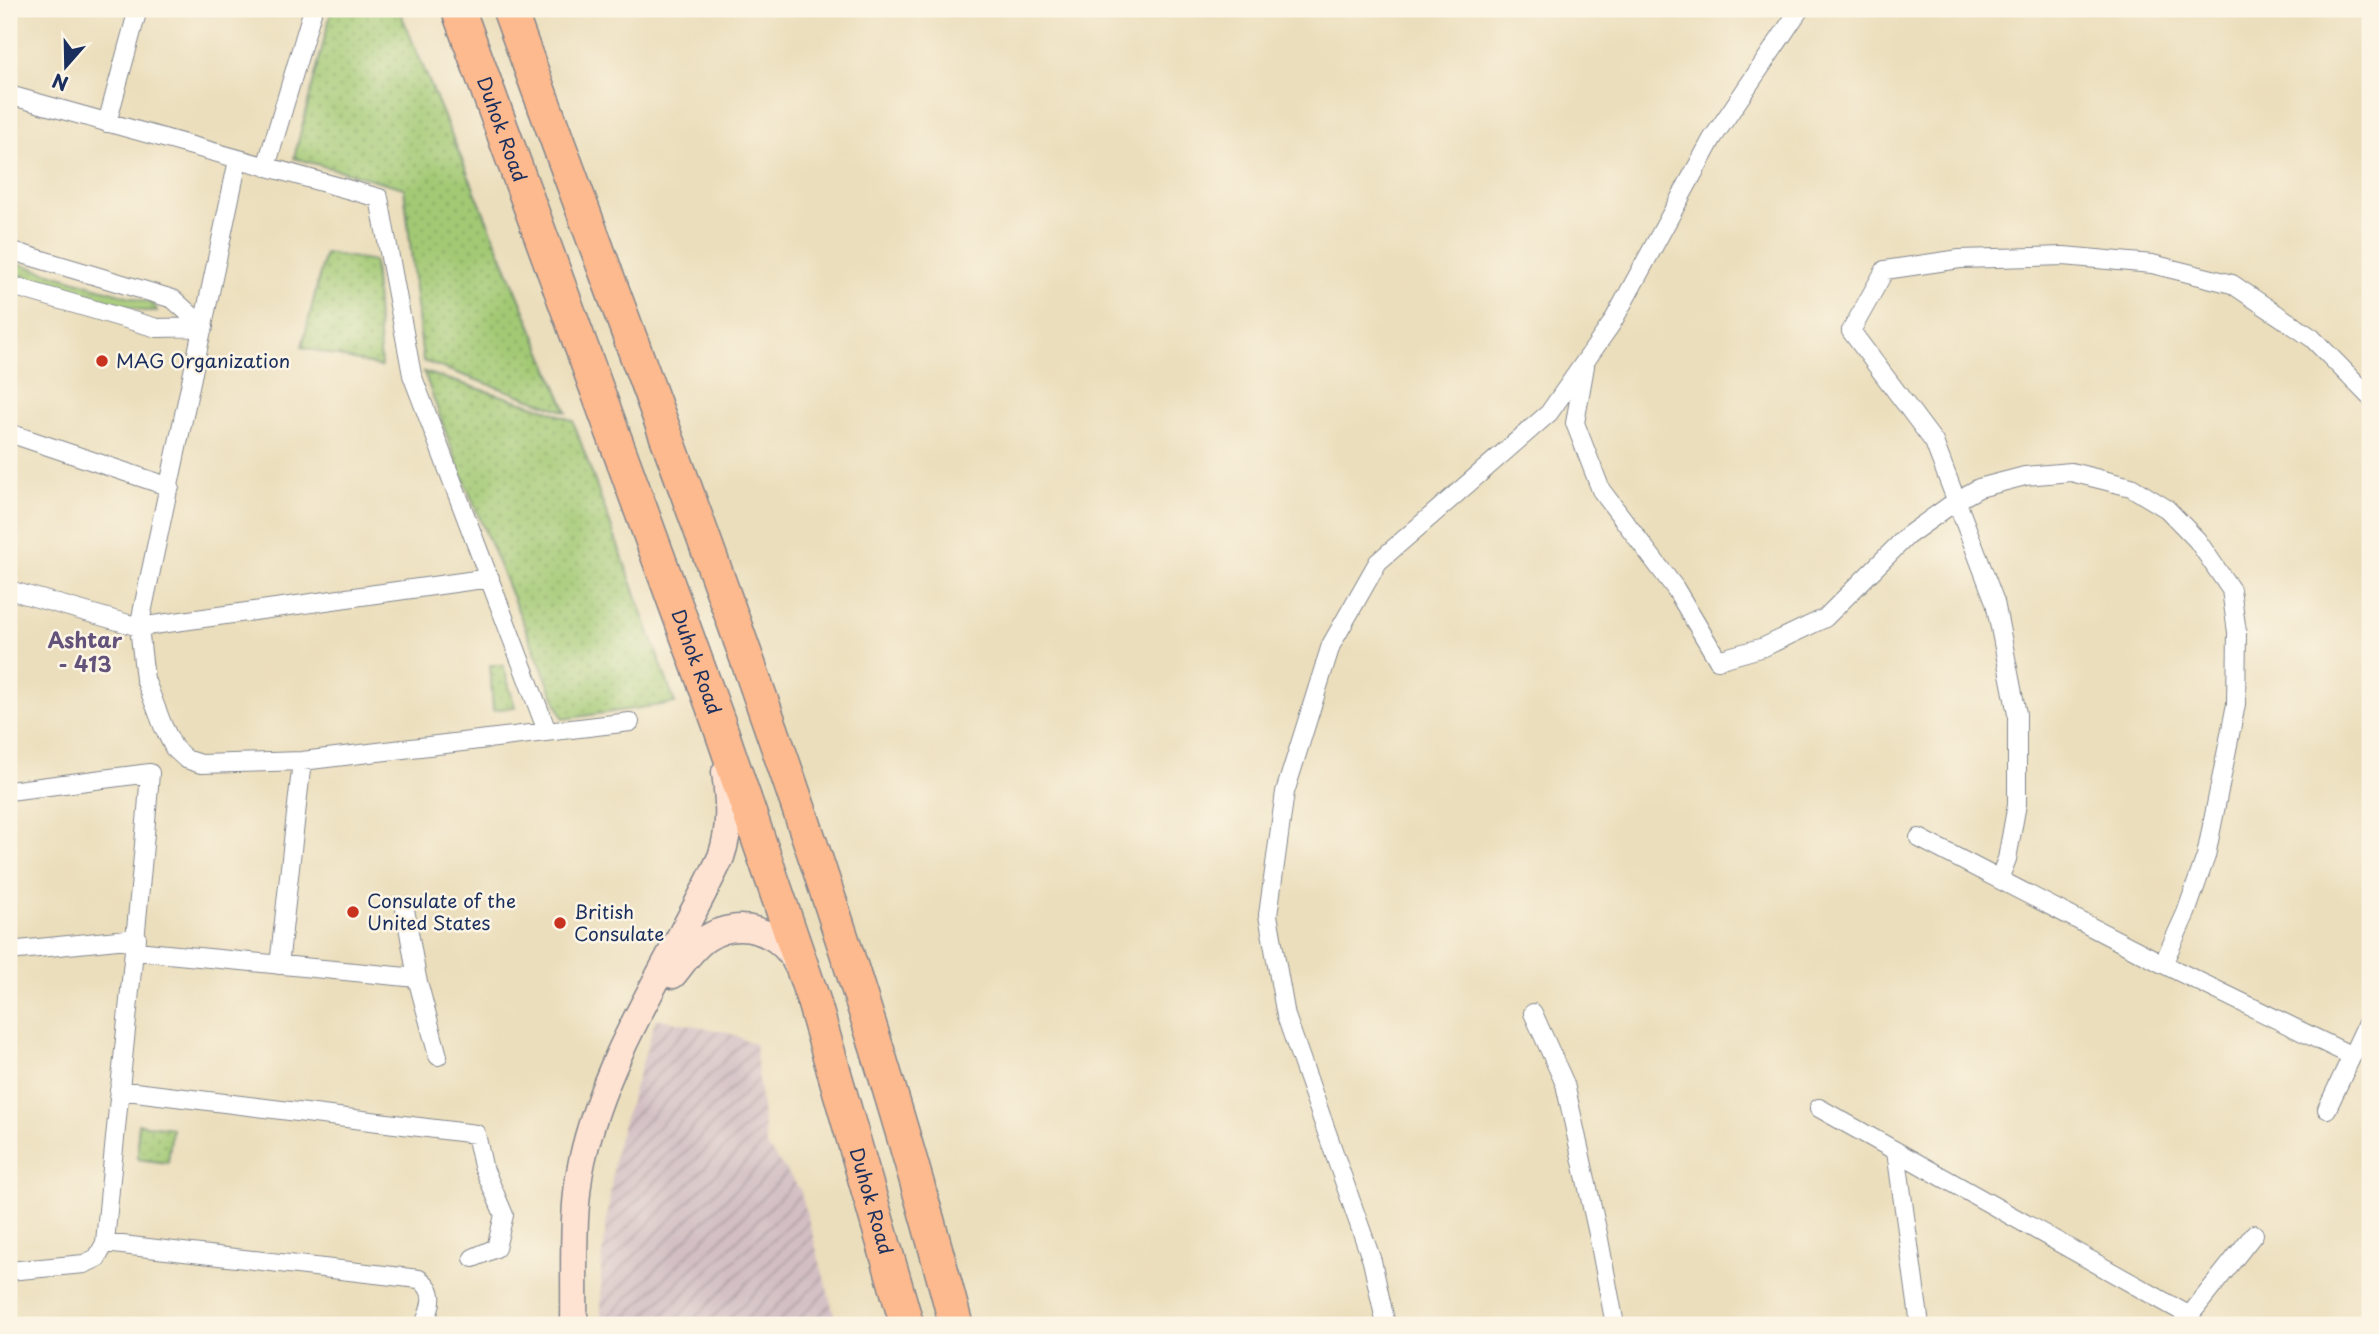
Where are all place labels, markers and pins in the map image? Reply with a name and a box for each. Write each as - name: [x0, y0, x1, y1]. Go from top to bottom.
- place label: MAG Organization: [116, 346, 290, 374]
- marker: MAG Organization: [94, 353, 110, 369]
- place label: Consulate of the United States: [367, 886, 516, 936]
- place label: British Consulate: [574, 897, 664, 947]
- marker: Consulate of the United States: [345, 904, 361, 920]
- marker: British Consulate: [552, 915, 568, 931]

